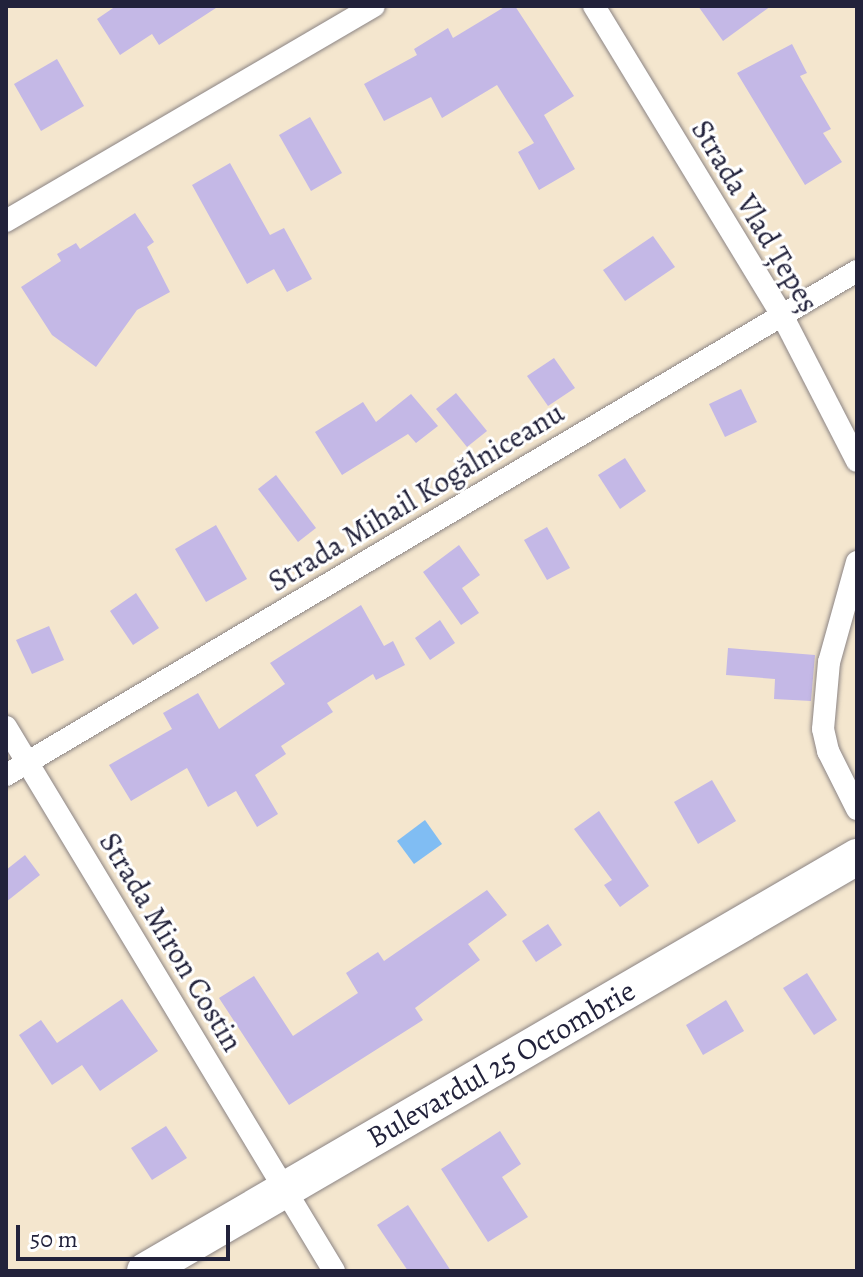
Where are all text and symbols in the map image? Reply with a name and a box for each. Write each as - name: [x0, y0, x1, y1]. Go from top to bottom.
- street label: Strada Vlad Țepeș: [684, 113, 826, 319]
- street label: Strada Mihail Kogălniceanu: [262, 394, 570, 600]
- street label: Strada Miron Costin: [91, 826, 251, 1058]
- street label: Bulevardul 25 Octombrie: [361, 973, 641, 1155]
- scale bar: [20, 1209, 234, 1259]
- text: 50 m: [30, 1223, 78, 1255]

